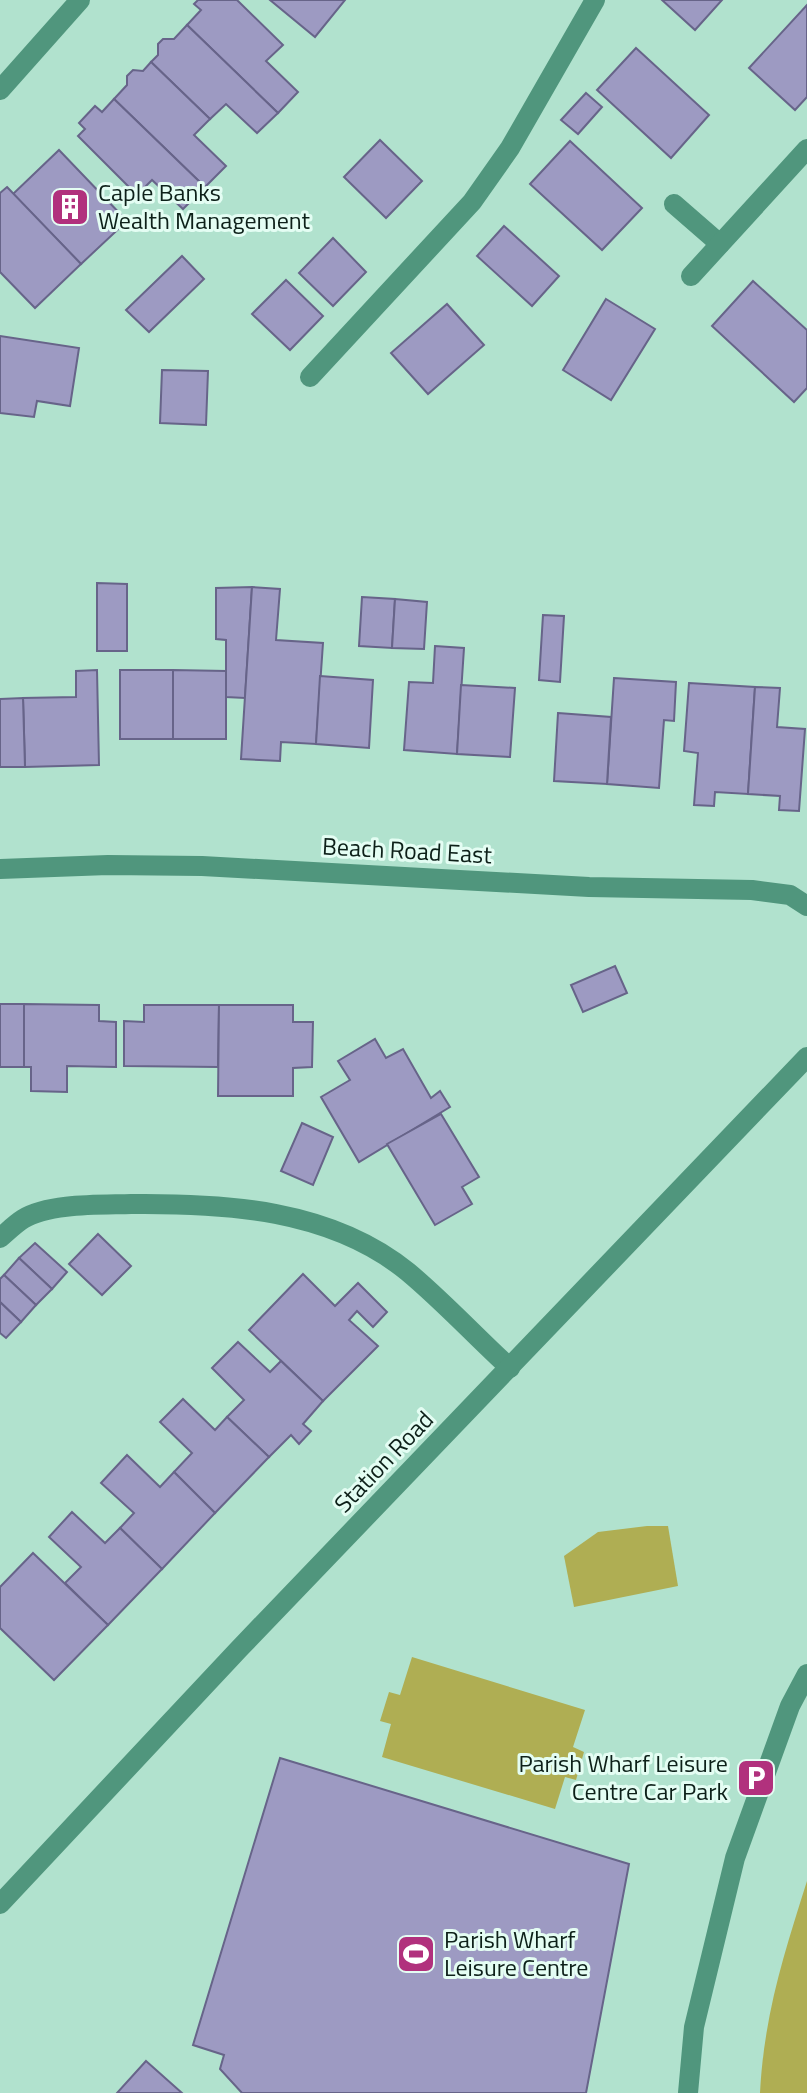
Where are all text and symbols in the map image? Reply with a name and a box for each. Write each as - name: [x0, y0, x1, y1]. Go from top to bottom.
- place label: Caple Banks Wealth Management: [98, 174, 311, 238]
- building icon: Caple Banks Wealth Management: [49, 186, 91, 228]
- street label: Beach Road East: [321, 828, 493, 872]
- street label: Station Road: [325, 1402, 441, 1520]
- place label: Parish Wharf Leisure Centre Car Park: [518, 1745, 728, 1809]
- parking icon: Parish Wharf Leisure Centre Car Park: [735, 1757, 777, 1799]
- place label: Parish Wharf Leisure Centre: [444, 1921, 588, 1985]
- sports icon: Parish Wharf Leisure Centre: [395, 1933, 437, 1975]

